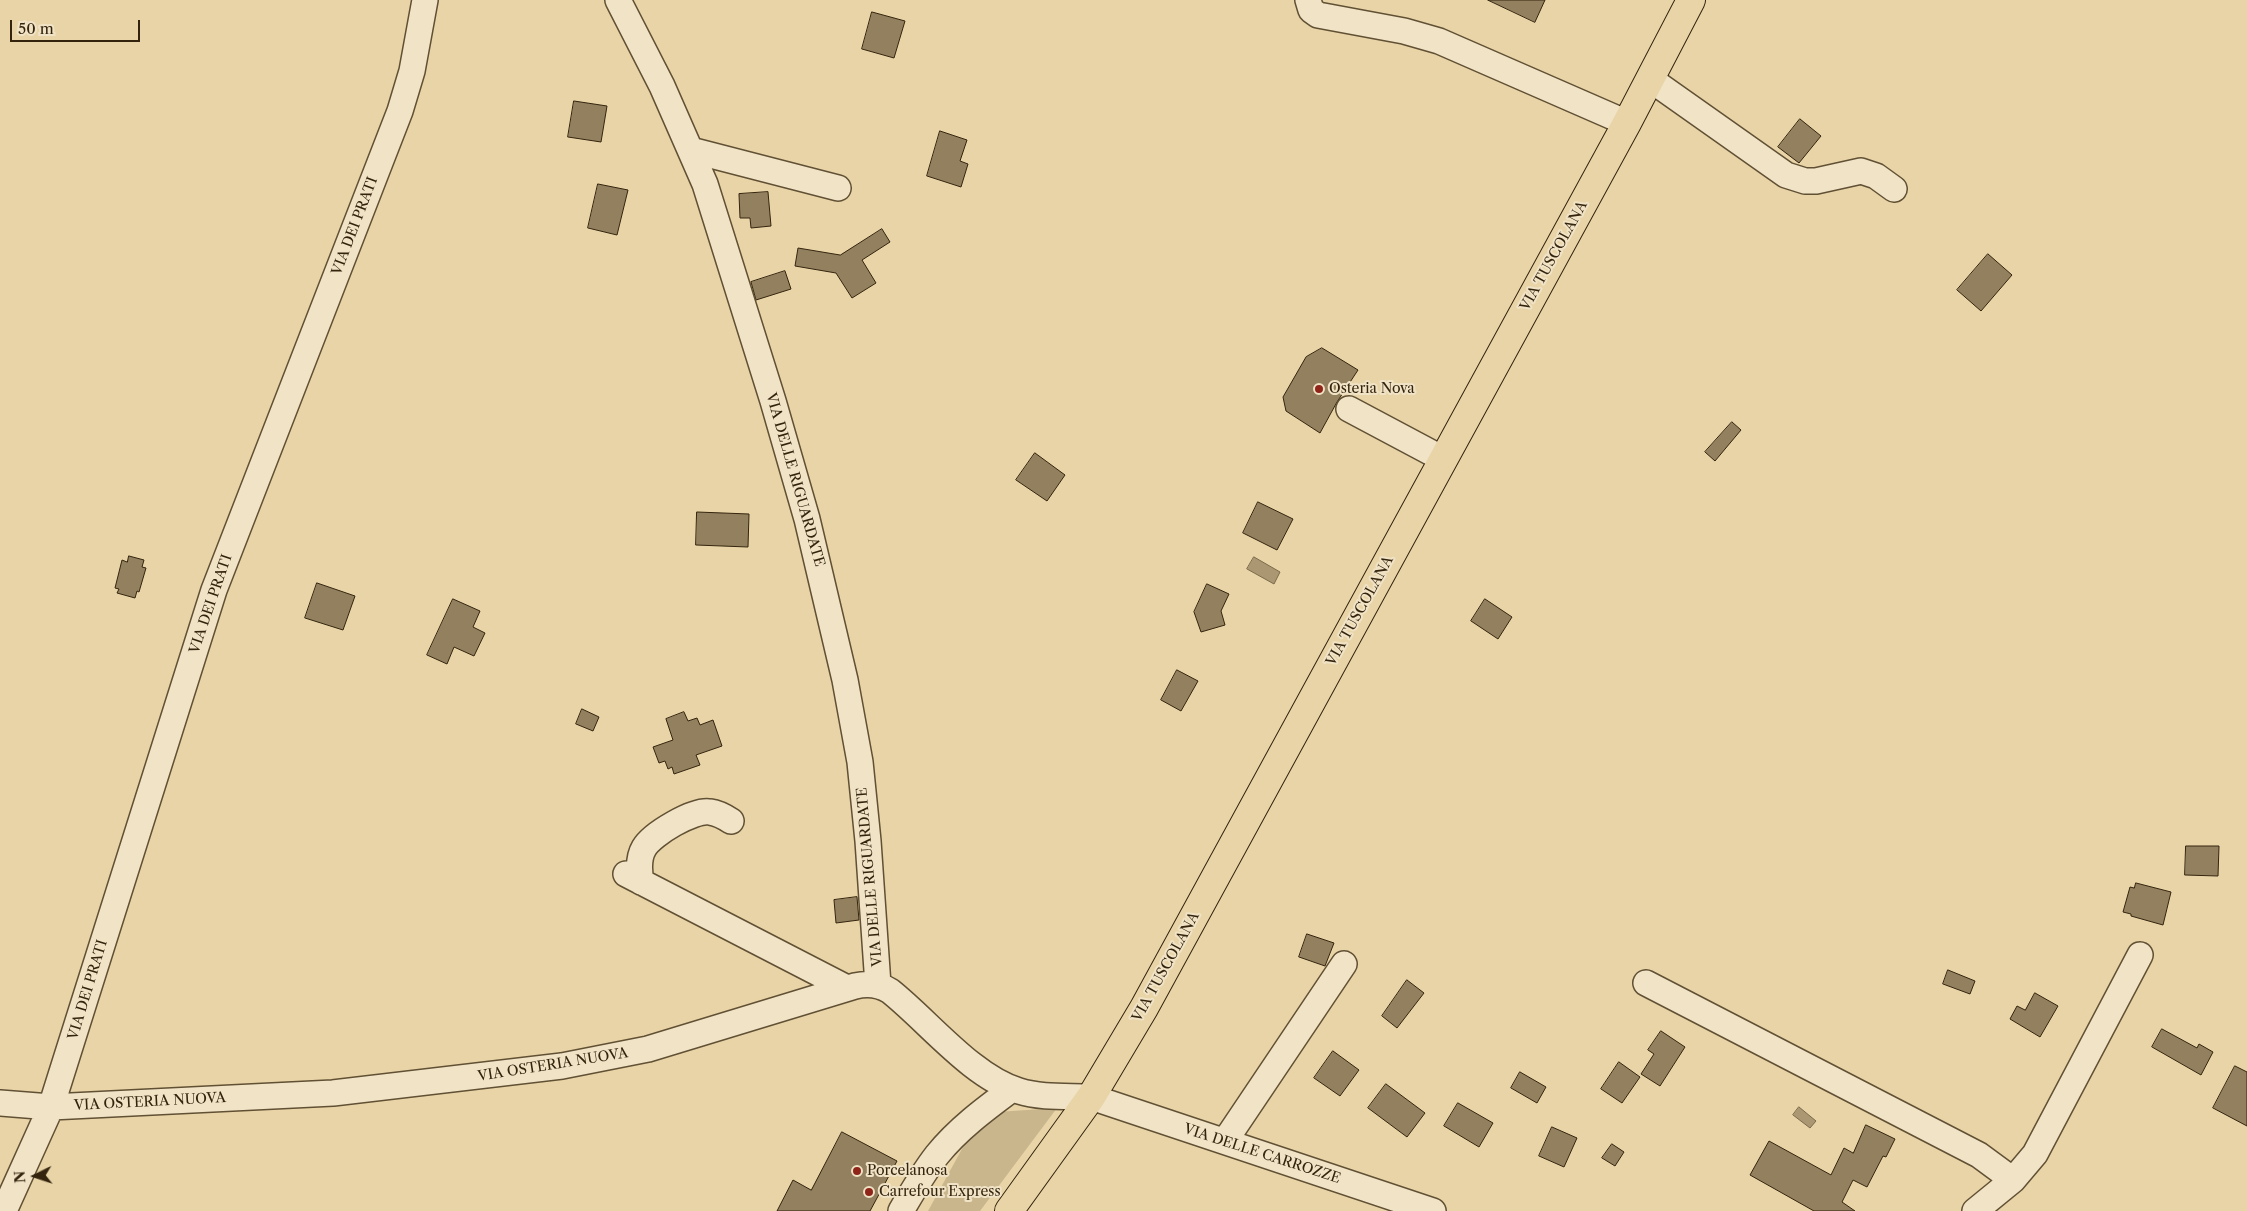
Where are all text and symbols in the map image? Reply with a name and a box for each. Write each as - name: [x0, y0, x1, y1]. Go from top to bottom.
- scale bar: [12, 10, 142, 42]
- text: 50 m: [18, 19, 54, 38]
- street label: VIA DEI PRATI: [329, 175, 381, 277]
- street label: VIA TUSCOLANA: [1517, 198, 1591, 314]
- place label: Osteria Nova: [1329, 381, 1415, 397]
- marker: Osteria Nova: [1313, 383, 1325, 395]
- street label: VIA DELLE RIGUARDATE: [762, 391, 828, 569]
- street label: VIA DEI PRATI: [186, 552, 236, 656]
- street label: VIA TUSCOLANA: [1323, 553, 1397, 669]
- street label: VIA DELLE RIGUARDATE: [854, 787, 886, 967]
- street label: VIA TUSCOLANA: [1129, 909, 1203, 1025]
- street label: VIA DEI PRATI: [65, 938, 111, 1042]
- street label: VIA OSTERIA NUOVA: [477, 1045, 629, 1085]
- street label: VIA OSTERIA NUOVA: [74, 1090, 226, 1114]
- street label: VIA DELLE CARROZZE: [1182, 1121, 1342, 1187]
- north arrow: [10, 1151, 60, 1201]
- place label: Porcelanosa: [867, 1163, 948, 1179]
- marker: Porcelanosa: [851, 1165, 863, 1177]
- text: N: [11, 1170, 29, 1184]
- place label: Carrefour Express: [879, 1184, 1000, 1200]
- marker: Carrefour Express: [863, 1186, 875, 1198]

